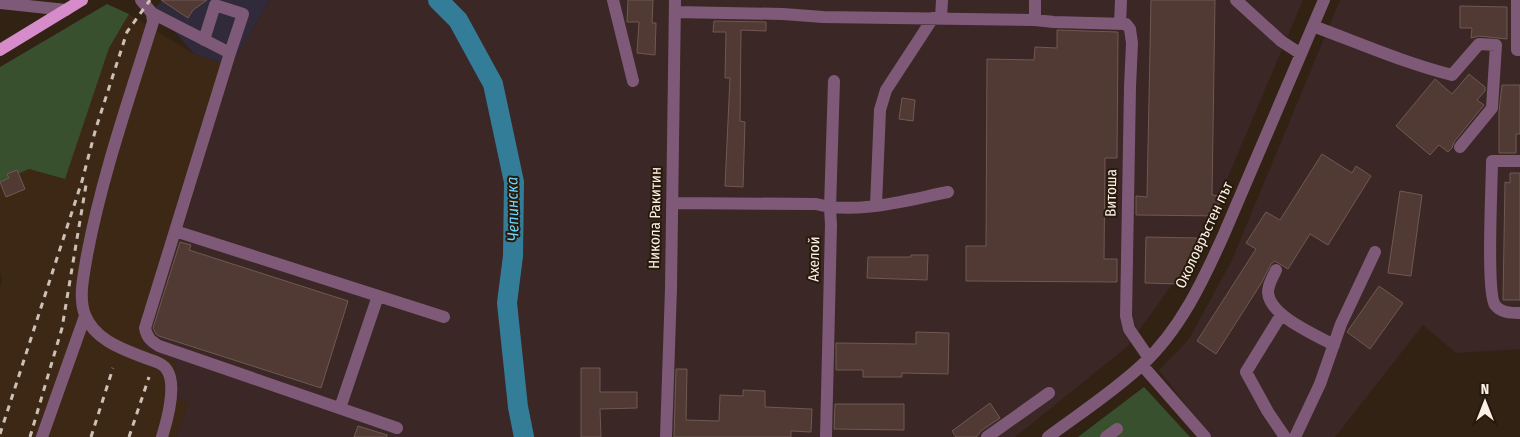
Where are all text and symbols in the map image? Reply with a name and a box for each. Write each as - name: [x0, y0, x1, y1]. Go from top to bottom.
- street label: Никола Ракитин: [645, 167, 665, 269]
- street label: Витоша: [1102, 169, 1120, 217]
- water label: Чепинска: [502, 177, 523, 241]
- street label: Околовръстен път: [1171, 178, 1237, 291]
- street label: Ахелой: [805, 236, 823, 282]
- north arrow: [1460, 377, 1510, 427]
- text: N: [1481, 381, 1489, 398]

